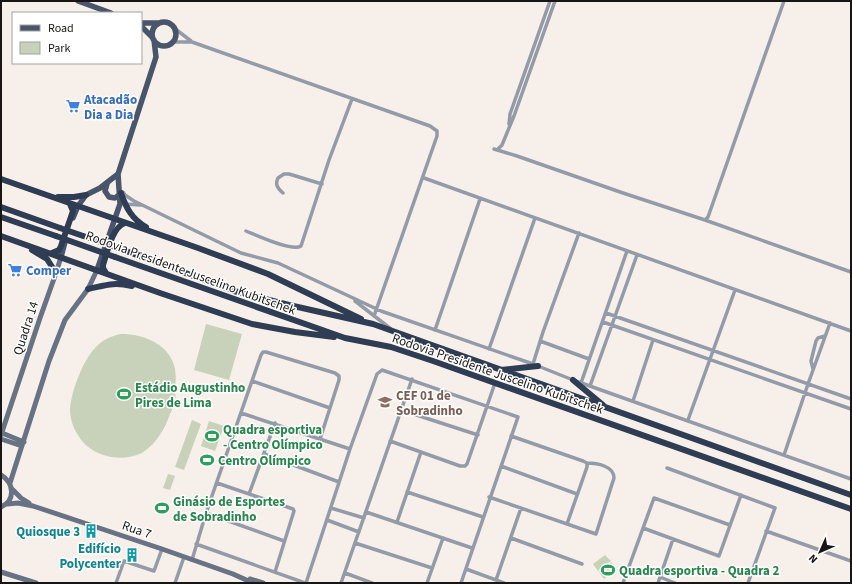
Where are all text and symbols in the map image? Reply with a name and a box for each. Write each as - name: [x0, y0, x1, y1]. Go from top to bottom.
- legend: [12, 12, 142, 64]
- text: Road: [48, 20, 74, 37]
- text: Park: [48, 40, 70, 57]
- place label: Atacadão Dia a Dia: [83, 91, 137, 124]
- supermarket icon: Atacadão Dia a Dia: [65, 98, 81, 114]
- street label: Rodovia Presidente Juscelino Kubitschek: [83, 226, 299, 320]
- supermarket icon: Comper: [7, 262, 23, 278]
- place label: Comper: [26, 262, 72, 280]
- street label: Quadra 14: [9, 299, 43, 358]
- street label: Rodovia Presidente Juscelino Kubitschek: [390, 329, 606, 419]
- place label: Estádio Augustinho Pires de Lima: [135, 379, 245, 412]
- sports icon: Estádio Augustinho Pires de Lima: [116, 386, 132, 402]
- place label: CEF 01 de Sobradinho: [396, 387, 463, 420]
- school or university icon: CEF 01 de Sobradinho: [377, 394, 393, 410]
- place label: Quadra esportiva - Centro Olímpico: [223, 421, 323, 454]
- sports icon: Quadra esportiva - Centro Olímpico: [204, 428, 220, 444]
- sports icon: Centro Olímpico: [199, 452, 215, 468]
- place label: Centro Olímpico: [218, 452, 311, 470]
- place label: Ginásio de Esportes de Sobradinho: [173, 493, 285, 526]
- sports icon: Ginásio de Esportes de Sobradinho: [154, 500, 170, 516]
- street label: Rua 7: [120, 517, 154, 543]
- place label: Quiosque 3: [16, 523, 80, 541]
- building icon: Quiosque 3: [83, 523, 99, 539]
- north arrow: [800, 532, 840, 572]
- place label: Edifício Polycenter: [59, 540, 122, 573]
- building icon: Edifício Polycenter: [124, 547, 140, 563]
- text: N: [805, 551, 821, 567]
- sports icon: Quadra esportiva - Quadra 2: [600, 562, 616, 578]
- place label: Quadra esportiva - Quadra 2: [619, 562, 779, 580]

